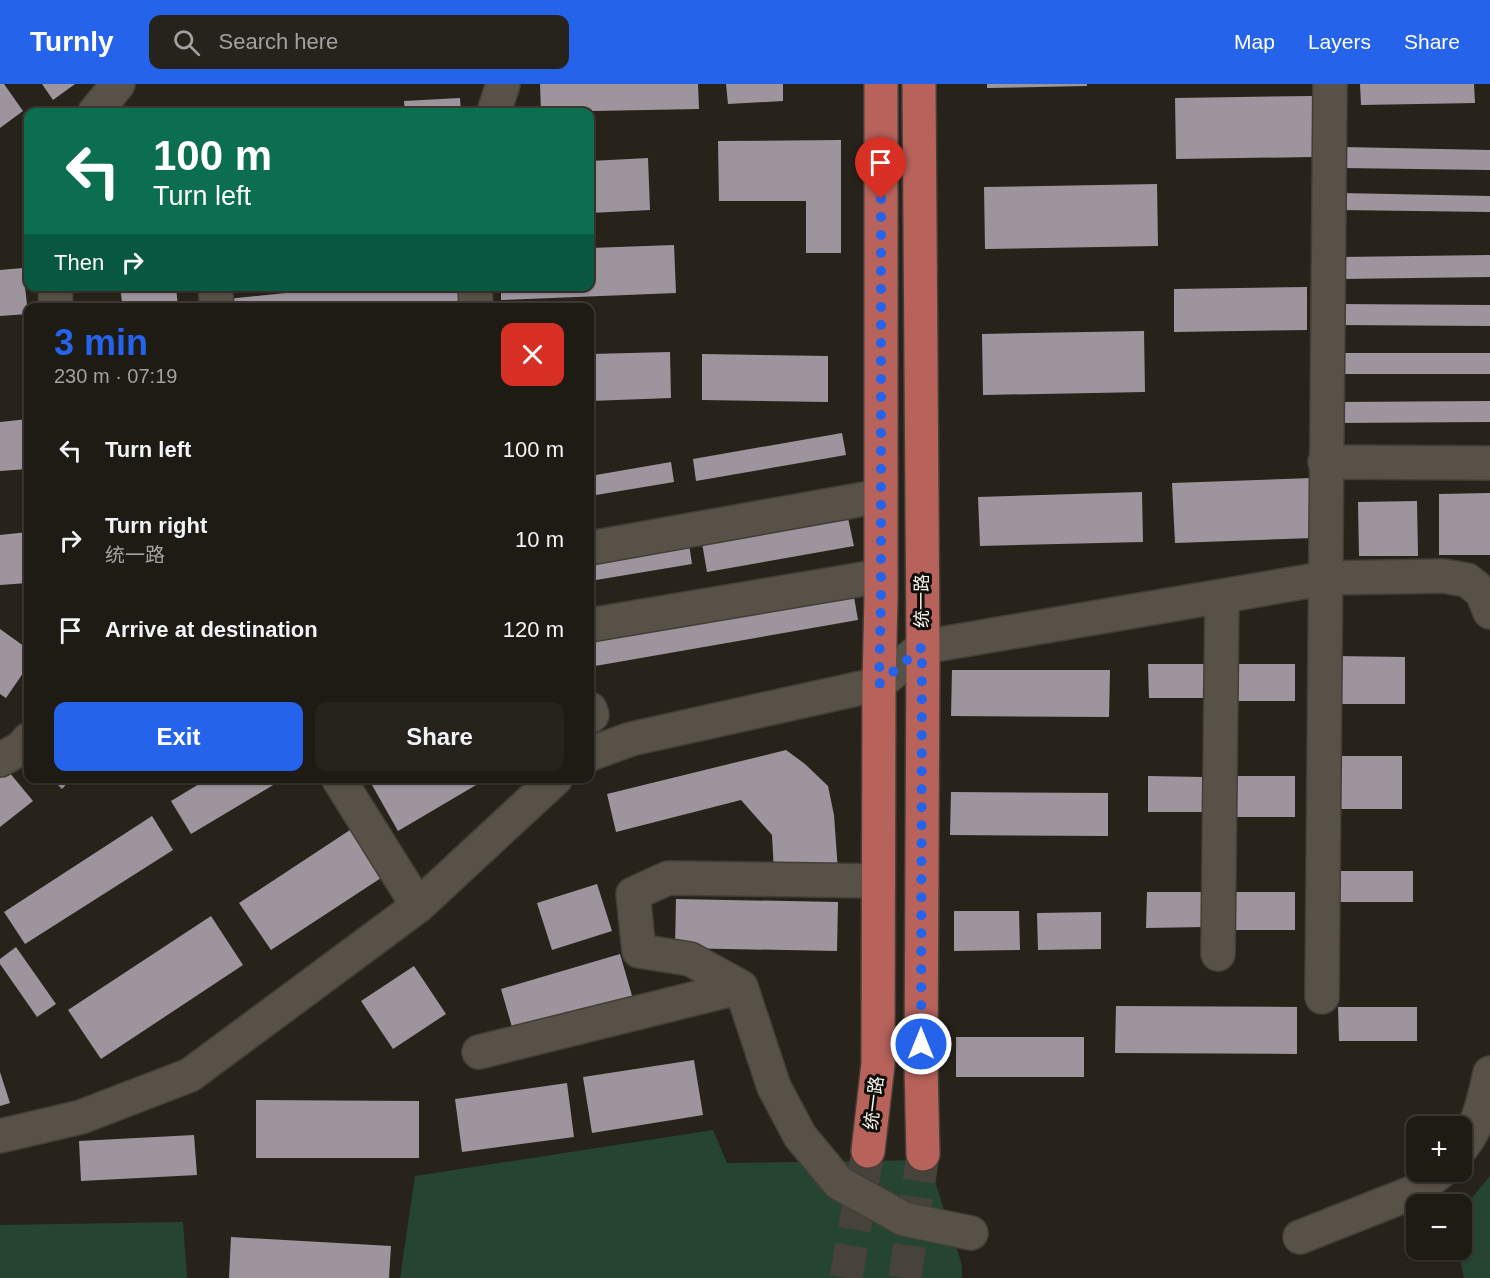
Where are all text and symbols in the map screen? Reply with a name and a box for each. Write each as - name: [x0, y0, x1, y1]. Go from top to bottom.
- search box: [149, 15, 569, 69]
- text: Turnly: [30, 26, 113, 57]
- icon: search: [170, 26, 203, 59]
- text: Search here: [218, 29, 338, 54]
- text: Map: [1234, 30, 1275, 53]
- text: Layers: [1308, 30, 1371, 53]
- text: Share: [1404, 30, 1460, 53]
- icon: left: [54, 132, 132, 210]
- text: 100 m: [153, 132, 272, 179]
- pin: [855, 137, 906, 199]
- icon: arrive: [864, 146, 897, 179]
- text: Turn left: [153, 181, 251, 211]
- icon: right: [116, 246, 149, 279]
- text: Then: [54, 250, 104, 275]
- text: 3 min: [54, 322, 148, 363]
- button: close: [501, 323, 564, 386]
- text: 230 m · 07:19: [54, 365, 177, 387]
- icon: left: [54, 434, 87, 467]
- text: Turn left: [105, 437, 191, 462]
- text: 100 m: [503, 437, 564, 462]
- text: Turn right: [105, 513, 207, 538]
- icon: right: [54, 524, 87, 557]
- text: 10 m: [515, 527, 564, 552]
- text: 统一路: [105, 544, 165, 566]
- street label: 统一路: [912, 574, 932, 628]
- icon: arrive: [54, 614, 87, 647]
- text: Arrive at destination: [105, 617, 318, 642]
- text: 120 m: [503, 617, 564, 642]
- button: Exit: [54, 702, 303, 771]
- button: Share: [315, 702, 564, 771]
- position arrow: [889, 1012, 953, 1076]
- street label: 统一路: [861, 1075, 887, 1131]
- map controls: [1406, 1116, 1472, 1260]
- button: +: [1406, 1116, 1472, 1182]
- button: −: [1406, 1194, 1472, 1260]

